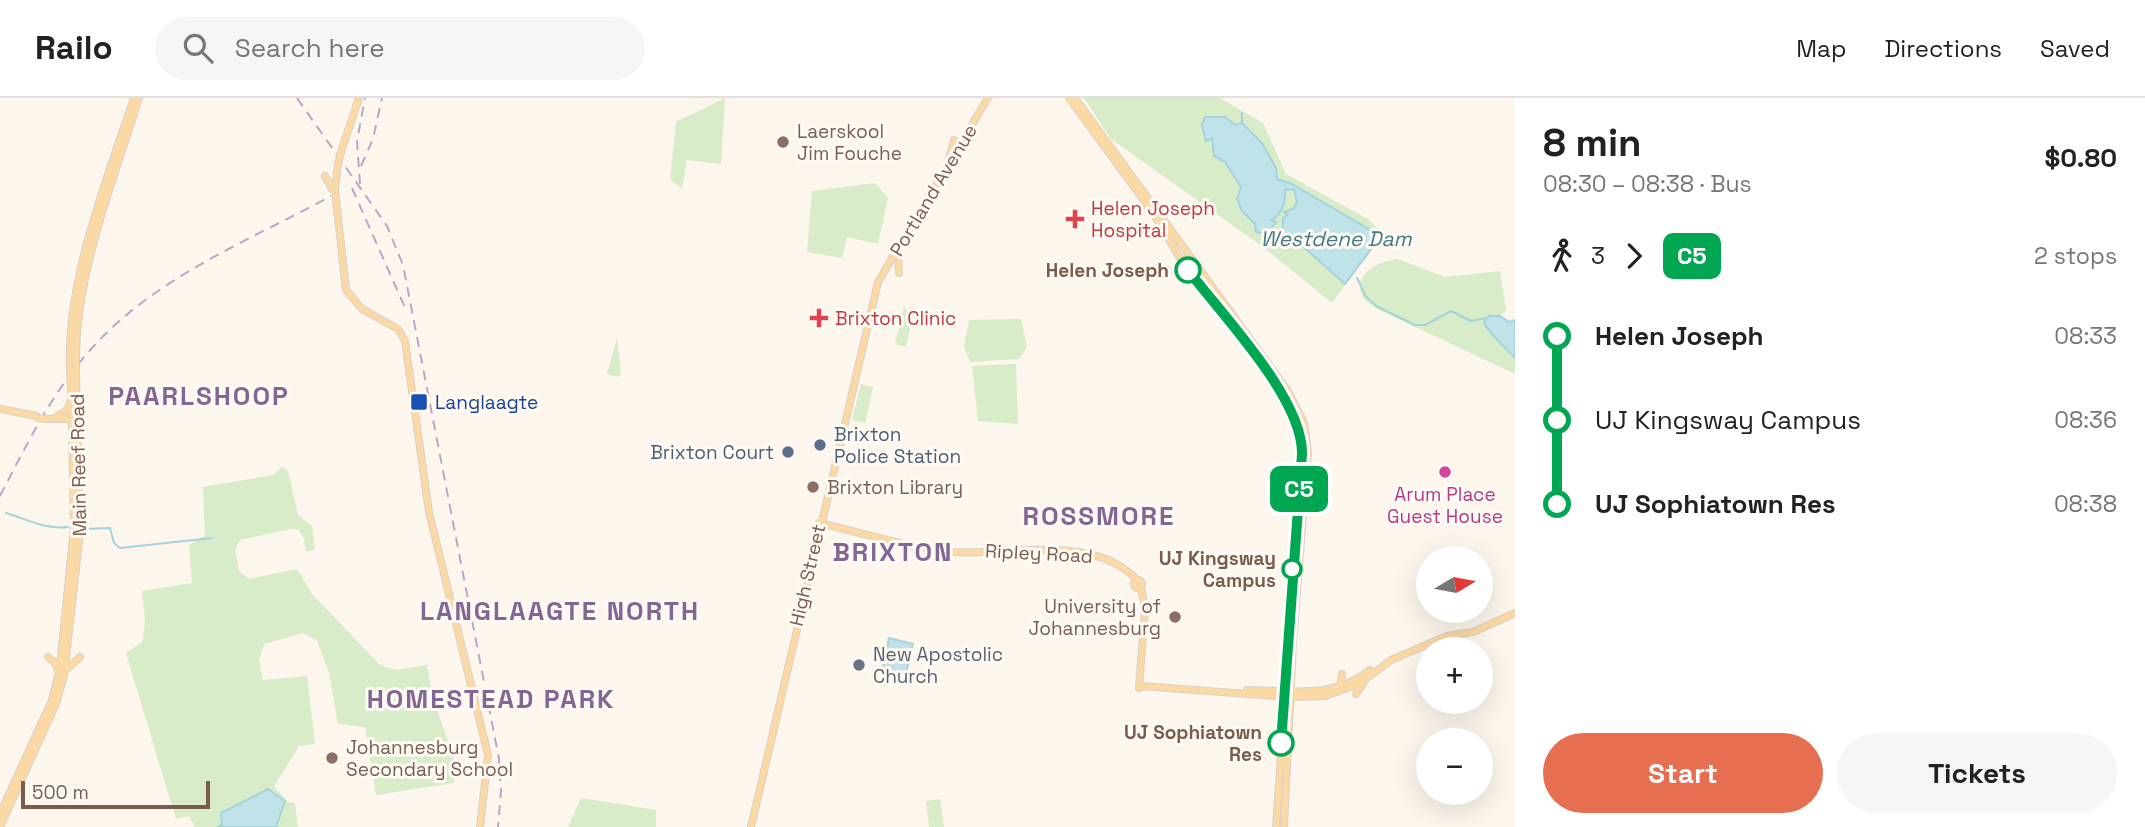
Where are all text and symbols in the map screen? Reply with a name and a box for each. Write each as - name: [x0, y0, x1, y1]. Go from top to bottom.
- search box: [155, 17, 645, 80]
- text: Railo: [35, 27, 113, 69]
- icon: search: [179, 29, 217, 67]
- text: Search here: [235, 31, 385, 65]
- text: Map: [1796, 33, 1846, 64]
- text: Directions: [1884, 33, 2002, 64]
- text: Saved: [2040, 33, 2110, 64]
- place label: Laerskool Jim Fouche: [797, 119, 902, 166]
- text: 8 min: [1543, 119, 1641, 167]
- street label: Portland Avenue: [884, 120, 983, 261]
- marker: Laerskool Jim Fouche: [775, 134, 791, 150]
- text: $0.80: [2045, 141, 2117, 175]
- text: 08:30 – 08:38 · Bus: [1543, 169, 1752, 199]
- place label: Helen Joseph Hospital: [1091, 196, 1215, 243]
- marker: Helen Joseph Hospital: [1065, 209, 1085, 229]
- water label: Westdene Dam: [1260, 225, 1413, 252]
- icon: walk: [1543, 237, 1581, 275]
- icon: forward: [1615, 237, 1653, 275]
- text: C5: [1677, 240, 1707, 271]
- text: 3: [1591, 241, 1605, 271]
- text: 2 stops: [2034, 241, 2117, 271]
- marker: Helen Joseph: [1175, 257, 1201, 283]
- place label: Helen Joseph: [1046, 258, 1169, 283]
- place label: Brixton Clinic: [835, 306, 957, 331]
- marker: Brixton Clinic: [809, 308, 829, 328]
- text: Helen Joseph: [1595, 319, 1764, 353]
- text: 08:33: [2054, 321, 2117, 351]
- district label: PAARLSHOOP: [108, 379, 290, 413]
- place label: Langlaagte: [435, 390, 538, 415]
- marker: Langlaagte: [409, 392, 429, 412]
- street label: Main Reef Road: [65, 393, 92, 536]
- text: UJ Kingsway Campus: [1595, 403, 1861, 437]
- text: 08:36: [2054, 405, 2117, 435]
- place label: Brixton Police Station: [834, 422, 961, 469]
- marker: Brixton Police Station: [812, 437, 828, 453]
- place label: Brixton Court: [650, 440, 774, 465]
- marker: Brixton Court: [780, 444, 796, 460]
- marker: Arum Place Guest House: [1437, 464, 1453, 480]
- line badge: C5: [1268, 466, 1330, 512]
- text: C5: [1284, 473, 1314, 504]
- place label: Brixton Library: [827, 475, 963, 500]
- marker: Brixton Library: [805, 479, 821, 495]
- place label: Arum Place Guest House: [1387, 482, 1503, 529]
- text: UJ Sophiatown Res: [1595, 487, 1836, 521]
- text: 08:38: [2054, 489, 2117, 519]
- district label: ROSSMORE: [1023, 499, 1175, 533]
- street label: High Street: [784, 522, 831, 629]
- district label: BRIXTON: [833, 535, 953, 569]
- street label: Ripley Road: [984, 538, 1094, 569]
- place label: UJ Kingsway Campus: [1159, 546, 1276, 593]
- north arrow: [1416, 546, 1493, 623]
- map controls: [1416, 546, 1493, 805]
- marker: UJ Kingsway Campus: [1282, 559, 1302, 579]
- district label: LANGLAAGTE NORTH: [420, 594, 700, 628]
- place label: University of Johannesburg: [1028, 594, 1161, 641]
- marker: University of Johannesburg: [1167, 609, 1183, 625]
- button: +: [1416, 637, 1493, 714]
- place label: New Apostolic Church: [873, 642, 1003, 689]
- marker: New Apostolic Church: [851, 657, 867, 673]
- district label: HOMESTEAD PARK: [367, 682, 615, 716]
- place label: UJ Sophiatown Res: [1124, 720, 1262, 767]
- button: −: [1416, 728, 1493, 805]
- marker: UJ Sophiatown Res: [1268, 730, 1294, 756]
- button: Start: [1543, 733, 1823, 813]
- button: Tickets: [1837, 733, 2117, 813]
- place label: Johannesburg Secondary School: [346, 735, 513, 782]
- marker: Johannesburg Secondary School: [324, 750, 340, 766]
- scale bar: [21, 778, 210, 810]
- text: 500 m: [32, 780, 89, 805]

